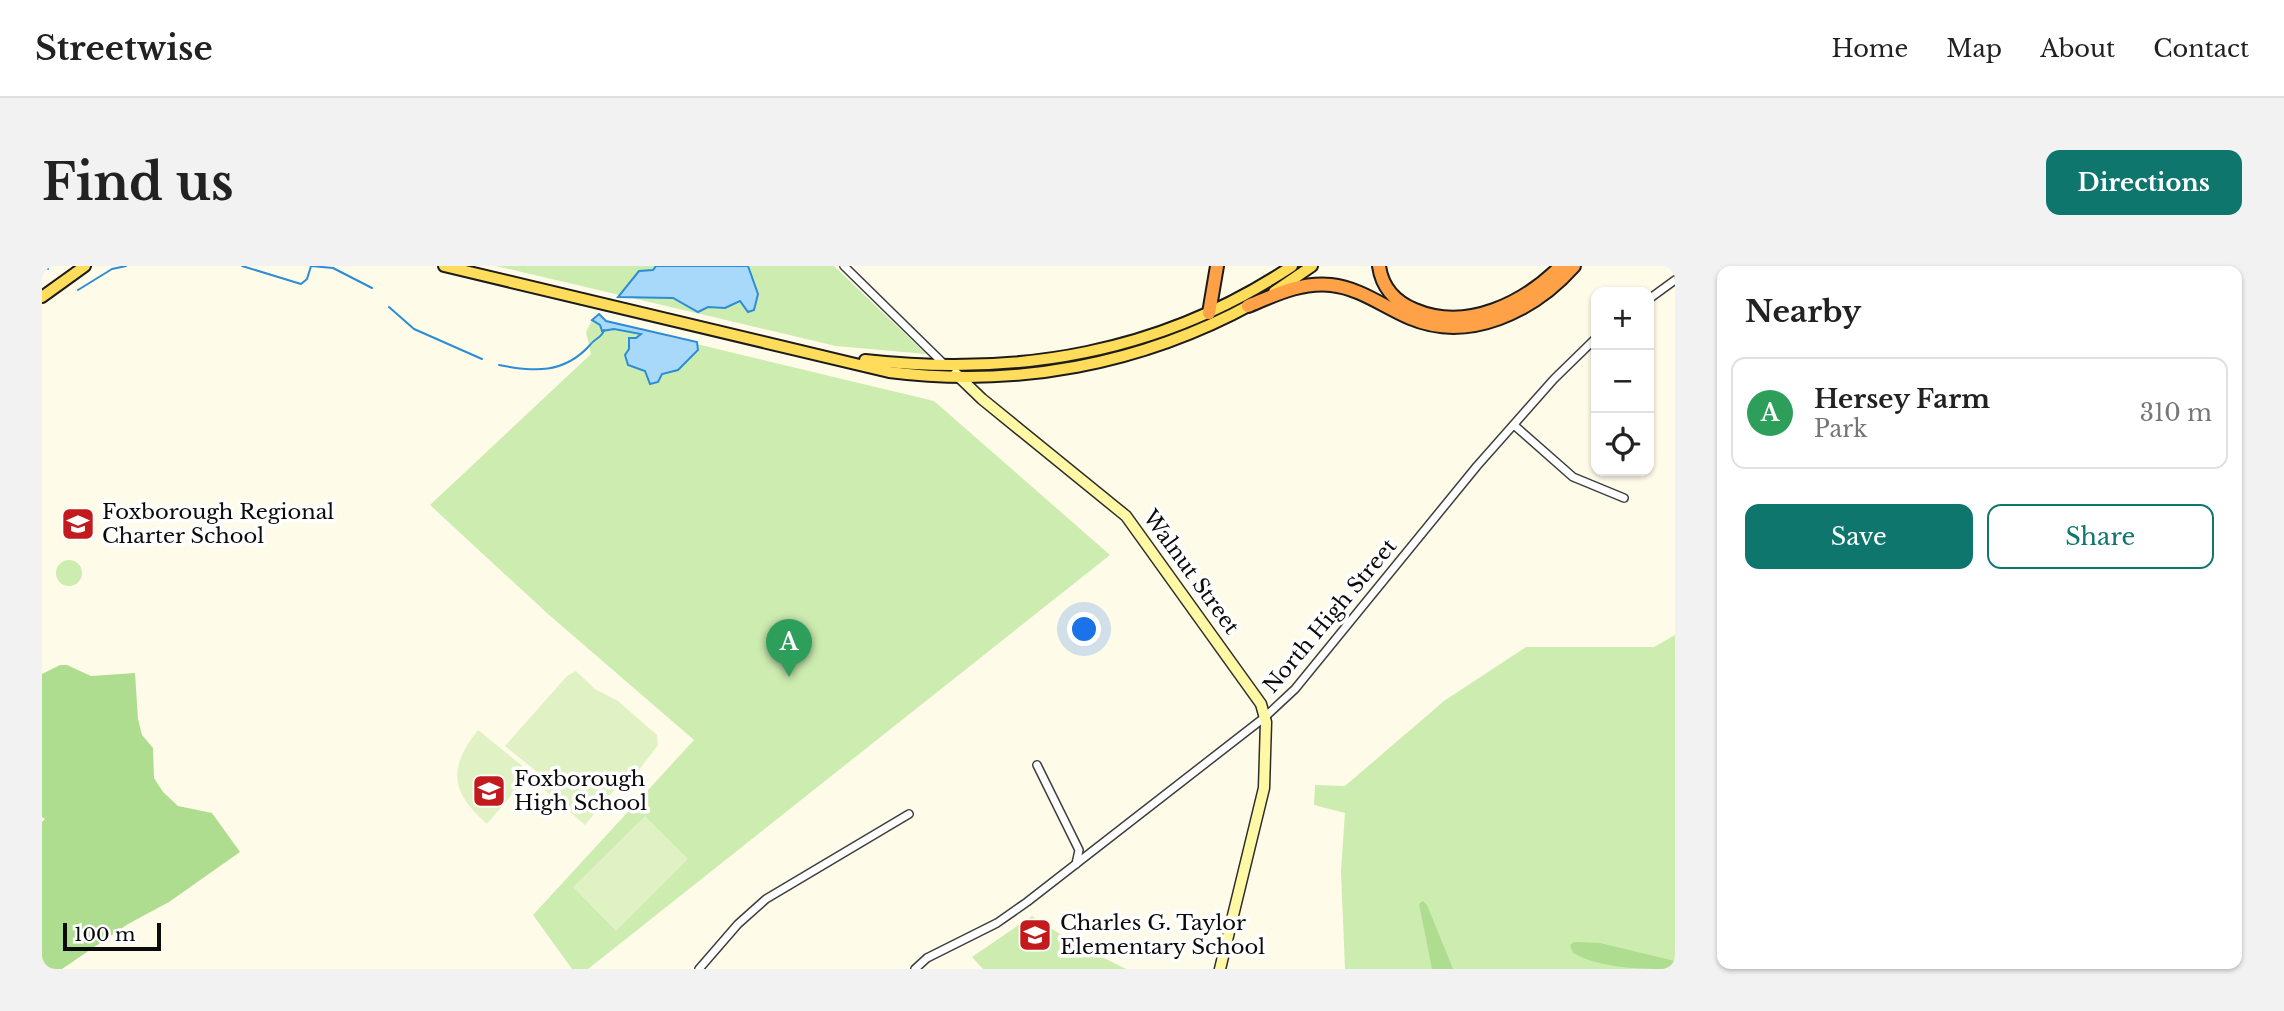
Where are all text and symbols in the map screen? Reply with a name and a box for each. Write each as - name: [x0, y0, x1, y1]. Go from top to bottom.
- text: Streetwise: [35, 28, 213, 69]
- text: Home: [1832, 34, 1908, 63]
- text: Map: [1946, 34, 2002, 63]
- text: About: [2040, 34, 2115, 63]
- text: Contact: [2153, 34, 2249, 63]
- button: Directions: [2046, 150, 2242, 215]
- text: Find us: [42, 152, 234, 213]
- map controls: [1591, 287, 1654, 476]
- button: +: [1591, 287, 1654, 350]
- text: Nearby: [1745, 293, 1861, 330]
- button: −: [1591, 350, 1654, 413]
- text: Hersey Farm: [1814, 383, 1990, 415]
- text: A: [1761, 399, 1779, 427]
- text: 310 m: [2140, 399, 2212, 427]
- button: locate: [1591, 413, 1654, 476]
- text: Park: [1814, 415, 1867, 443]
- place label: Foxborough Regional Charter School: [102, 499, 334, 549]
- street label: Walnut Street: [1137, 504, 1245, 639]
- button: Save: [1745, 504, 1973, 569]
- button: Share: [1987, 504, 2214, 569]
- school or university icon: Foxborough Regional Charter School: [59, 505, 97, 543]
- street label: North High Street: [1258, 534, 1402, 698]
- your location: [1067, 612, 1101, 646]
- pin: A: [766, 619, 812, 677]
- place label: Foxborough High School: [514, 766, 647, 816]
- school or university icon: Foxborough High School: [470, 772, 508, 810]
- place label: Charles G. Taylor Elementary School: [1060, 910, 1265, 960]
- school or university icon: Charles G. Taylor Elementary School: [1016, 916, 1054, 954]
- scale bar: [63, 920, 161, 952]
- text: 100 m: [74, 923, 135, 946]

